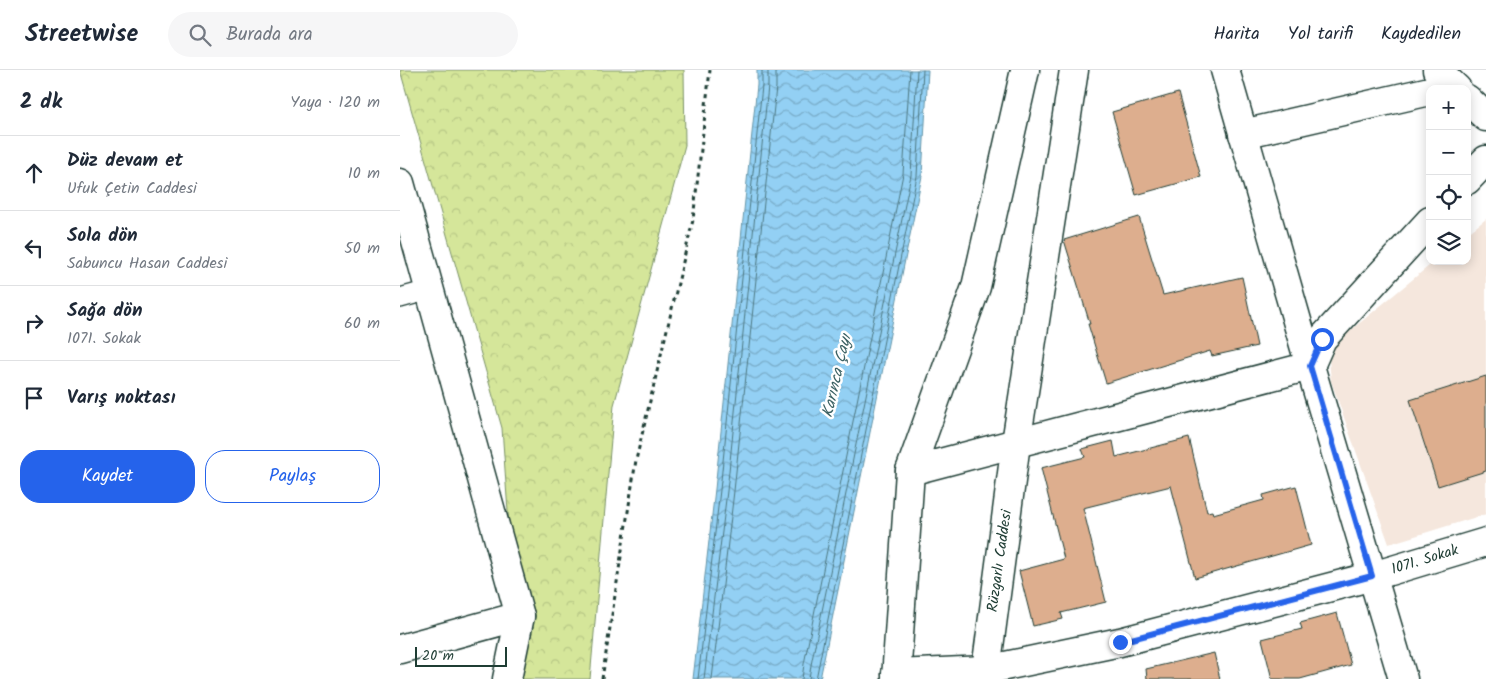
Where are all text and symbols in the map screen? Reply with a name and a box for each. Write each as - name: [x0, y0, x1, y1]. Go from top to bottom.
- search box: [168, 12, 518, 57]
- text: Streetwise: [25, 15, 138, 54]
- text: Burada ara: [226, 20, 313, 50]
- text: Harita: [1214, 20, 1260, 49]
- text: Yol tarifi: [1288, 20, 1353, 49]
- text: Kaydedilen: [1381, 20, 1461, 49]
- icon: search: [186, 21, 214, 49]
- map controls: [1426, 85, 1471, 265]
- button: +: [1426, 85, 1471, 130]
- text: 2 dk: [20, 86, 62, 119]
- text: Yaya · 120 m: [290, 90, 380, 115]
- button: −: [1426, 130, 1471, 175]
- text: Düz devam et: [67, 146, 183, 176]
- icon: ahead: [20, 159, 48, 187]
- text: 10 m: [348, 161, 380, 186]
- button: locate: [1426, 175, 1471, 220]
- text: Ufuk Çetin Caddesi: [67, 176, 197, 201]
- button: layers: [1426, 220, 1471, 265]
- text: Sola dön: [67, 221, 138, 251]
- icon: left: [20, 234, 48, 262]
- text: 50 m: [344, 236, 380, 261]
- text: Sabuncu Hasan Caddesi: [67, 251, 227, 276]
- text: Sağa dön: [67, 296, 143, 326]
- icon: right: [20, 309, 48, 337]
- text: 60 m: [344, 311, 380, 336]
- text: 1071. Sokak: [67, 326, 141, 351]
- route start: [1311, 328, 1334, 351]
- water label: Karınca Çayı: [815, 330, 859, 420]
- text: Varış noktası: [67, 383, 175, 413]
- icon: arrive: [20, 384, 48, 412]
- button: Kaydet: [20, 450, 195, 503]
- button: Paylaş: [205, 450, 380, 503]
- street label: Rüzgarlı Caddesi: [981, 507, 1019, 614]
- street label: 1071. Sokak: [1388, 538, 1463, 582]
- route end: [1109, 631, 1132, 654]
- scale bar: [415, 644, 508, 667]
- text: 20 m: [422, 645, 454, 667]

